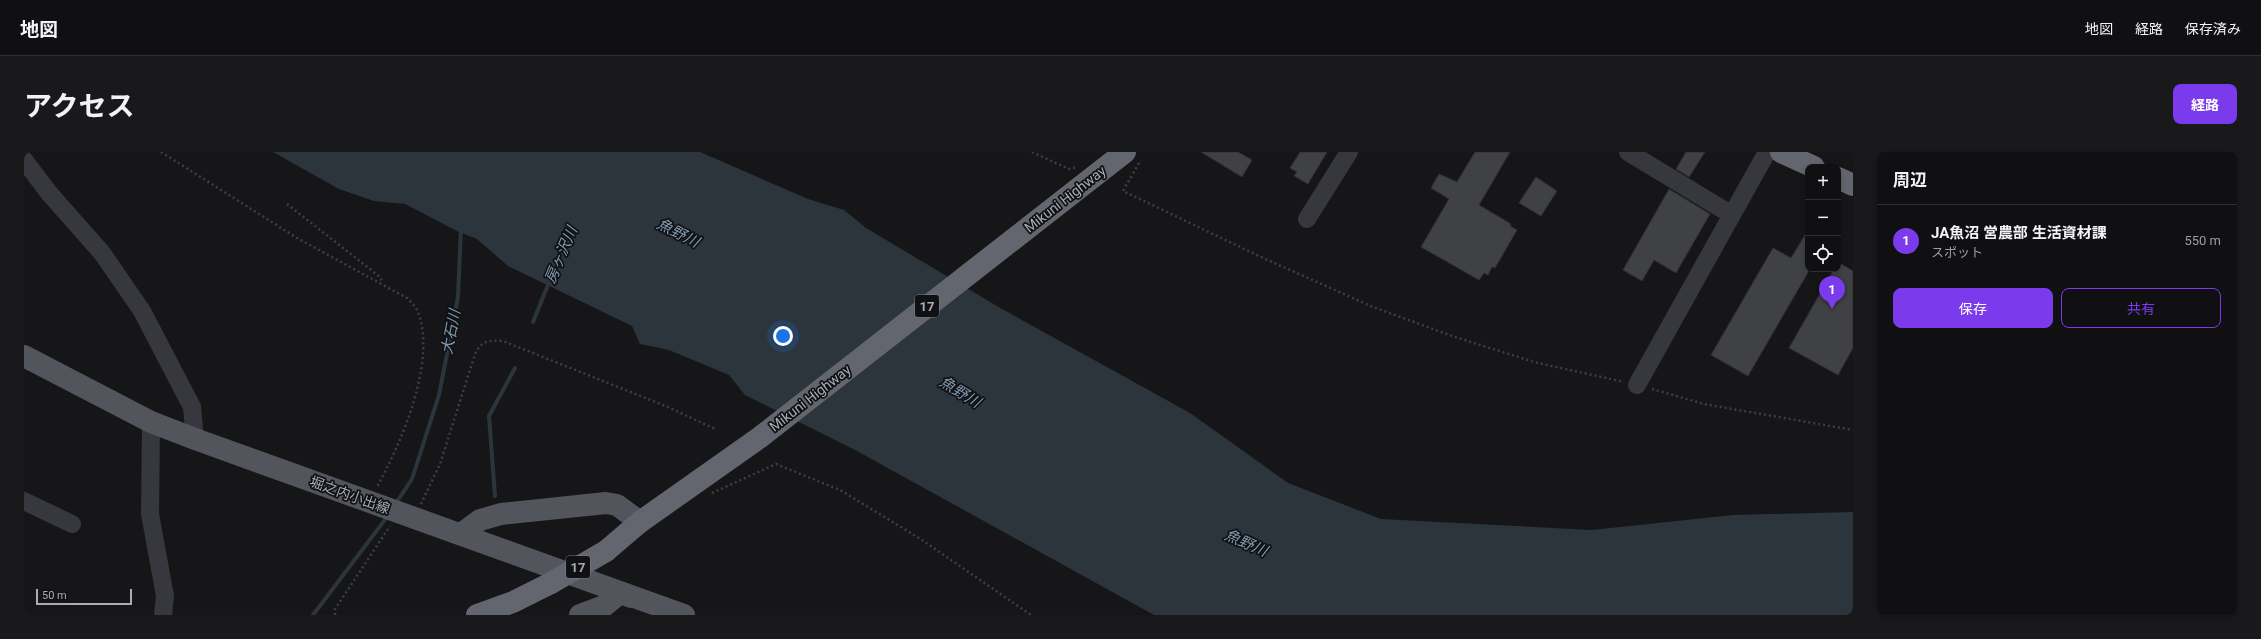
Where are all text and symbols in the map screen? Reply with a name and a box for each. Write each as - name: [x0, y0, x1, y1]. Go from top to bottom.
- text: 地図: [20, 18, 58, 41]
- text: 地図: [2085, 21, 2113, 37]
- text: 経路: [2135, 21, 2163, 37]
- text: 保存済み: [2185, 21, 2241, 37]
- button: 経路: [2173, 84, 2237, 124]
- text: アクセス: [24, 90, 135, 123]
- street label: Mikuni Highway: [1021, 162, 1109, 236]
- map controls: [1805, 164, 1841, 272]
- button: +: [1805, 164, 1841, 200]
- text: 周辺: [1893, 170, 1927, 190]
- button: −: [1805, 200, 1841, 236]
- water label: 魚野川: [654, 215, 704, 252]
- water label: 房ヶ沢川: [541, 222, 582, 286]
- text: JA魚沼 営農部 生活資材課: [1931, 224, 2107, 242]
- text: 1: [1902, 233, 1910, 248]
- text: 550 m: [2184, 233, 2221, 248]
- button: locate: [1805, 236, 1841, 272]
- text: スポット: [1931, 245, 1983, 260]
- pin: 1: [1819, 276, 1845, 309]
- button: 保存: [1893, 288, 2053, 328]
- button: 共有: [2061, 288, 2221, 328]
- road number: 17: [915, 295, 939, 317]
- water label: 大石川: [438, 306, 465, 356]
- your location: [773, 326, 793, 346]
- street label: Mikuni Highway: [766, 361, 854, 435]
- water label: 魚野川: [936, 373, 986, 412]
- street label: 堀之内小出線: [308, 473, 392, 517]
- water label: 魚野川: [1222, 526, 1272, 561]
- road number: 17: [566, 556, 590, 578]
- scale bar: [36, 587, 132, 606]
- text: 50 m: [42, 589, 67, 602]

